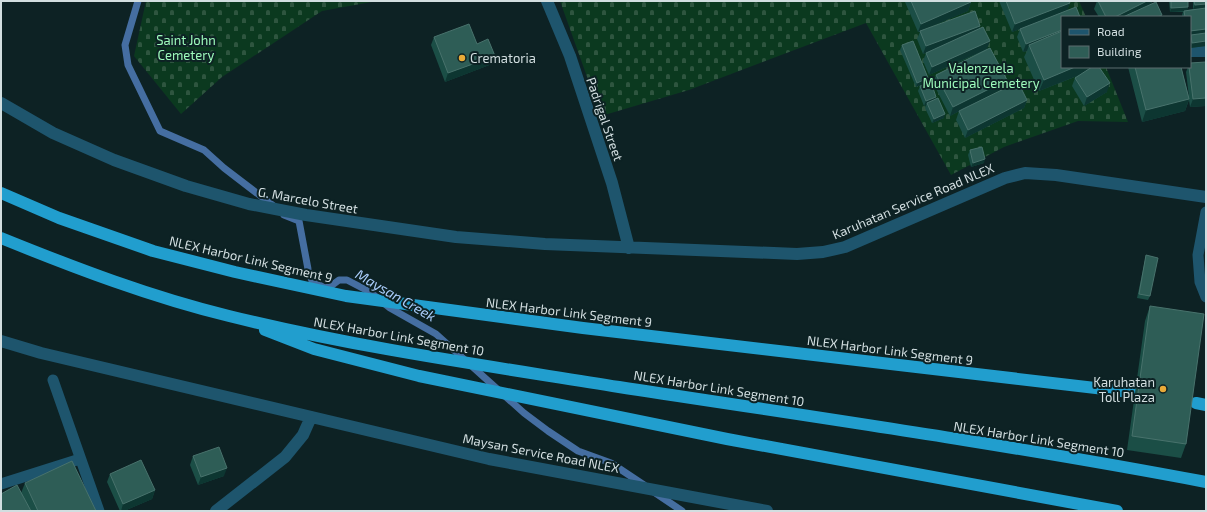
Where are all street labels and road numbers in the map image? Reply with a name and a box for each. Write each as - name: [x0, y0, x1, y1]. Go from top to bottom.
- street label: Padrigal Street: [583, 75, 627, 163]
- street label: Karuhatan Service Road NLEX: [830, 160, 996, 242]
- street label: G. Marcelo Street: [257, 183, 359, 217]
- street label: NLEX Harbor Link Segment 9: [168, 232, 334, 286]
- street label: NLEX Harbor Link Segment 9: [485, 294, 653, 330]
- street label: NLEX Harbor Link Segment 10: [313, 313, 485, 359]
- street label: NLEX Harbor Link Segment 9: [806, 332, 974, 368]
- street label: NLEX Harbor Link Segment 10: [632, 367, 806, 409]
- street label: NLEX Harbor Link Segment 10: [952, 418, 1126, 460]
- street label: Maysan Service Road NLEX: [461, 430, 621, 476]

